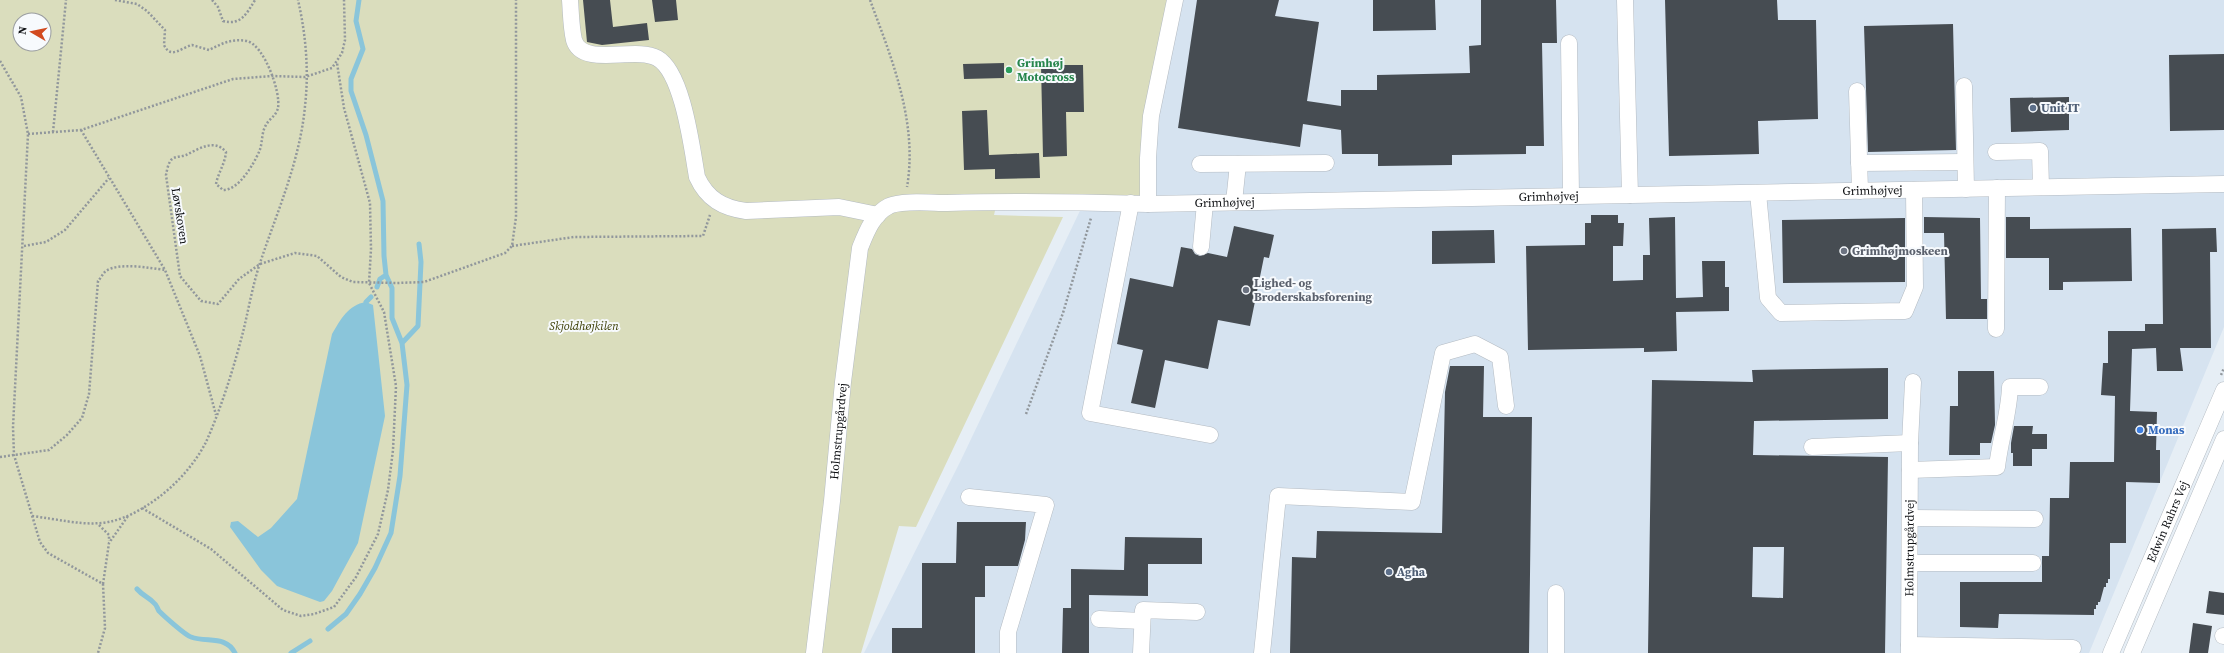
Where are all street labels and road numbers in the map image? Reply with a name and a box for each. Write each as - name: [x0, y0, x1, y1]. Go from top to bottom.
- street label: Grimhøjvej: [1842, 182, 1903, 199]
- street label: Løvskoven: [168, 187, 192, 245]
- street label: Grimhøjvej: [1518, 188, 1579, 205]
- street label: Grimhøjvej: [1195, 194, 1255, 211]
- street label: Holmstrupgårdvej: [826, 382, 851, 480]
- street label: Edwin Rahrs Vej: [2143, 478, 2192, 565]
- street label: Holmstrupgårdvej: [1901, 499, 1918, 597]

